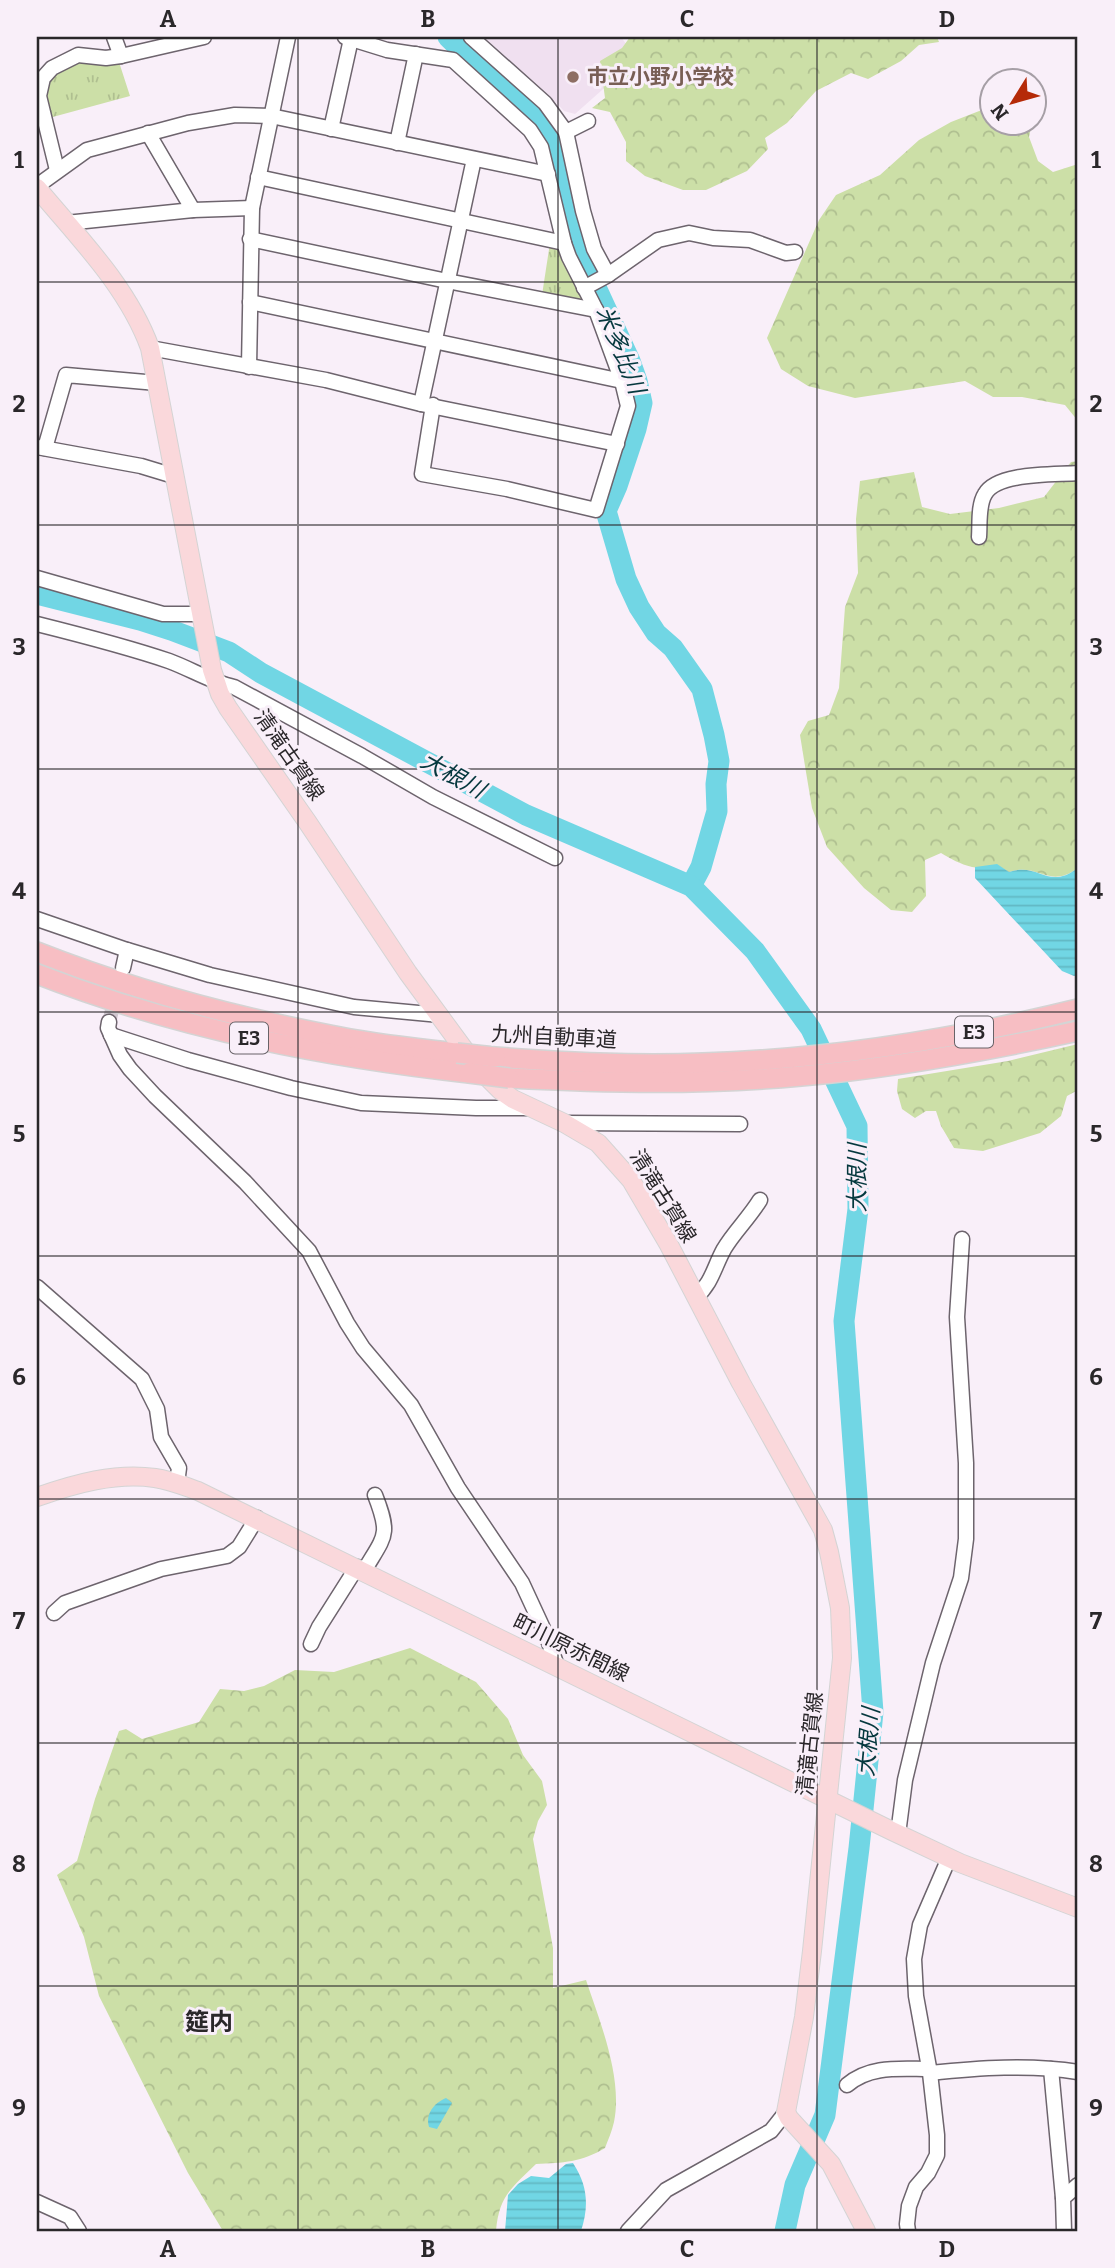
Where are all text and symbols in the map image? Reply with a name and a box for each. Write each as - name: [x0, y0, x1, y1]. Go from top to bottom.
- text: A: [160, 5, 177, 33]
- text: B: [421, 5, 435, 33]
- text: C: [680, 5, 694, 33]
- text: D: [939, 5, 955, 33]
- place label: 市立小野小学校: [587, 64, 734, 90]
- north arrow: [978, 66, 1048, 136]
- marker: 市立小野小学校: [565, 69, 581, 85]
- text: N: [986, 99, 1013, 125]
- text: 1: [14, 146, 24, 174]
- text: 1: [1091, 146, 1101, 174]
- water label: 米多比川: [591, 302, 652, 401]
- text: 2: [13, 390, 26, 418]
- text: 2: [1090, 390, 1103, 418]
- text: 3: [12, 633, 26, 661]
- text: 3: [1089, 633, 1103, 661]
- street label: 清滝古賀線: [248, 705, 330, 805]
- water label: 大根川: [416, 746, 493, 805]
- text: 4: [12, 877, 26, 905]
- text: 4: [1089, 877, 1103, 905]
- road number: E3: [955, 1016, 993, 1048]
- street label: 九州自動車道: [490, 1021, 618, 1053]
- road number: E3: [230, 1022, 268, 1054]
- text: 5: [13, 1120, 25, 1148]
- text: 5: [1090, 1120, 1102, 1148]
- water label: 大根川: [843, 1141, 871, 1213]
- street label: 清滝古賀線: [624, 1145, 702, 1247]
- text: 6: [12, 1363, 26, 1391]
- text: 6: [1089, 1363, 1103, 1391]
- text: 7: [13, 1607, 26, 1635]
- text: 7: [1090, 1607, 1103, 1635]
- street label: 町川原赤間線: [509, 1609, 633, 1687]
- street label: 清滝古賀線: [792, 1690, 828, 1798]
- water label: 大根川: [851, 1703, 885, 1778]
- text: 8: [12, 1850, 26, 1878]
- text: 8: [1089, 1850, 1103, 1878]
- district label: 筵内: [185, 2008, 233, 2036]
- text: 9: [12, 2094, 26, 2122]
- text: 9: [1089, 2094, 1103, 2122]
- text: A: [160, 2235, 177, 2263]
- text: B: [421, 2235, 435, 2263]
- text: C: [680, 2235, 694, 2263]
- text: D: [939, 2235, 955, 2263]

